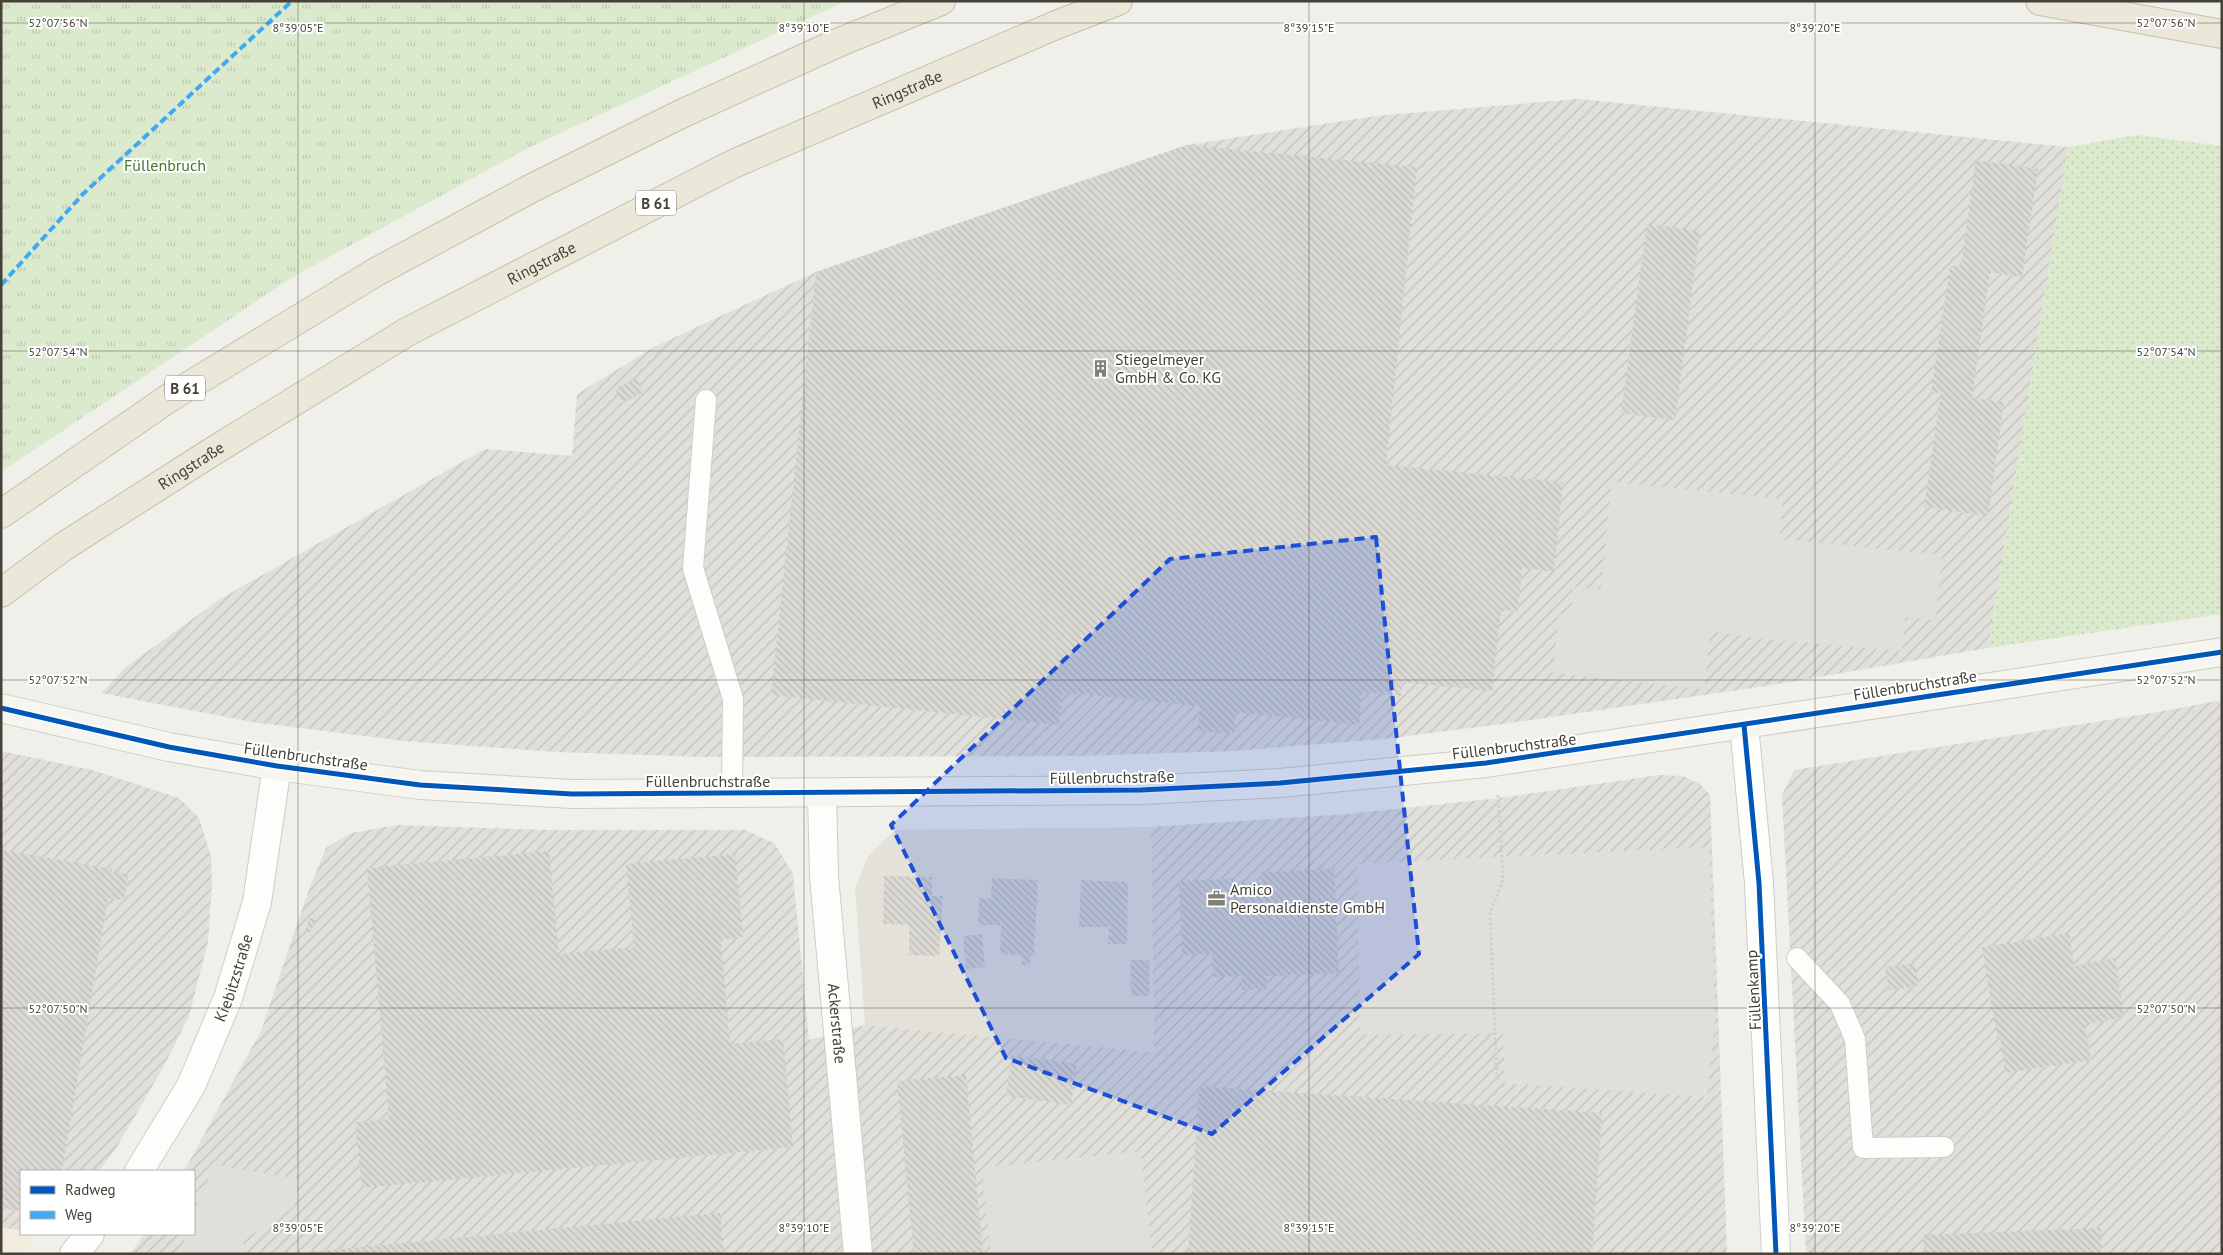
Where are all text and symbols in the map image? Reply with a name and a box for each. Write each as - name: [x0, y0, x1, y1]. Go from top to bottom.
- text: 52°07'56"N: [28, 15, 88, 30]
- text: 52°07'56"N: [2136, 15, 2196, 30]
- text: 8°39'05"E: [273, 20, 323, 35]
- text: 8°39'10"E: [779, 20, 829, 35]
- text: 8°39'15"E: [1284, 20, 1334, 35]
- text: 8°39'20"E: [1790, 20, 1840, 35]
- street label: Ringstraße: [869, 65, 945, 113]
- park label: Füllenbruch: [124, 155, 206, 175]
- road number: B 61: [636, 190, 676, 216]
- street label: Ringstraße: [504, 237, 579, 289]
- text: 52°07'54"N: [28, 344, 88, 359]
- text: 52°07'54"N: [2136, 344, 2196, 359]
- place label: Stiegelmeyer GmbH & Co. KG: [1115, 349, 1221, 387]
- building icon: Stiegelmeyer GmbH & Co. KG: [1091, 358, 1111, 378]
- road number: B 61: [165, 376, 205, 400]
- street label: Ringstraße: [154, 437, 228, 494]
- street label: Füllenbruchstraße: [1852, 665, 1978, 705]
- text: 52°07'52"N: [28, 672, 88, 687]
- text: 52°07'52"N: [2136, 672, 2196, 687]
- street label: Füllenbruchstraße: [1451, 728, 1577, 764]
- street label: Füllenbruchstraße: [243, 737, 369, 775]
- street label: Füllenbruchstraße: [1049, 766, 1175, 788]
- street label: Füllenbruchstraße: [646, 771, 770, 791]
- place label: Amico Personaldienste GmbH: [1230, 879, 1385, 917]
- office icon: Amico Personaldienste GmbH: [1206, 888, 1226, 908]
- street label: Kiebitzstraße: [209, 932, 257, 1025]
- street label: Füllenkamp: [1741, 949, 1765, 1031]
- street label: Ackerstraße: [824, 982, 851, 1064]
- text: 52°07'50"N: [28, 1001, 88, 1016]
- text: 52°07'50"N: [2136, 1001, 2196, 1016]
- legend: [20, 1170, 195, 1235]
- text: Radweg: [65, 1180, 116, 1199]
- text: Weg: [65, 1205, 92, 1224]
- text: 8°39'05"E: [273, 1220, 323, 1235]
- text: 8°39'10"E: [779, 1220, 829, 1235]
- text: 8°39'15"E: [1284, 1220, 1334, 1235]
- text: 8°39'20"E: [1790, 1220, 1840, 1235]

